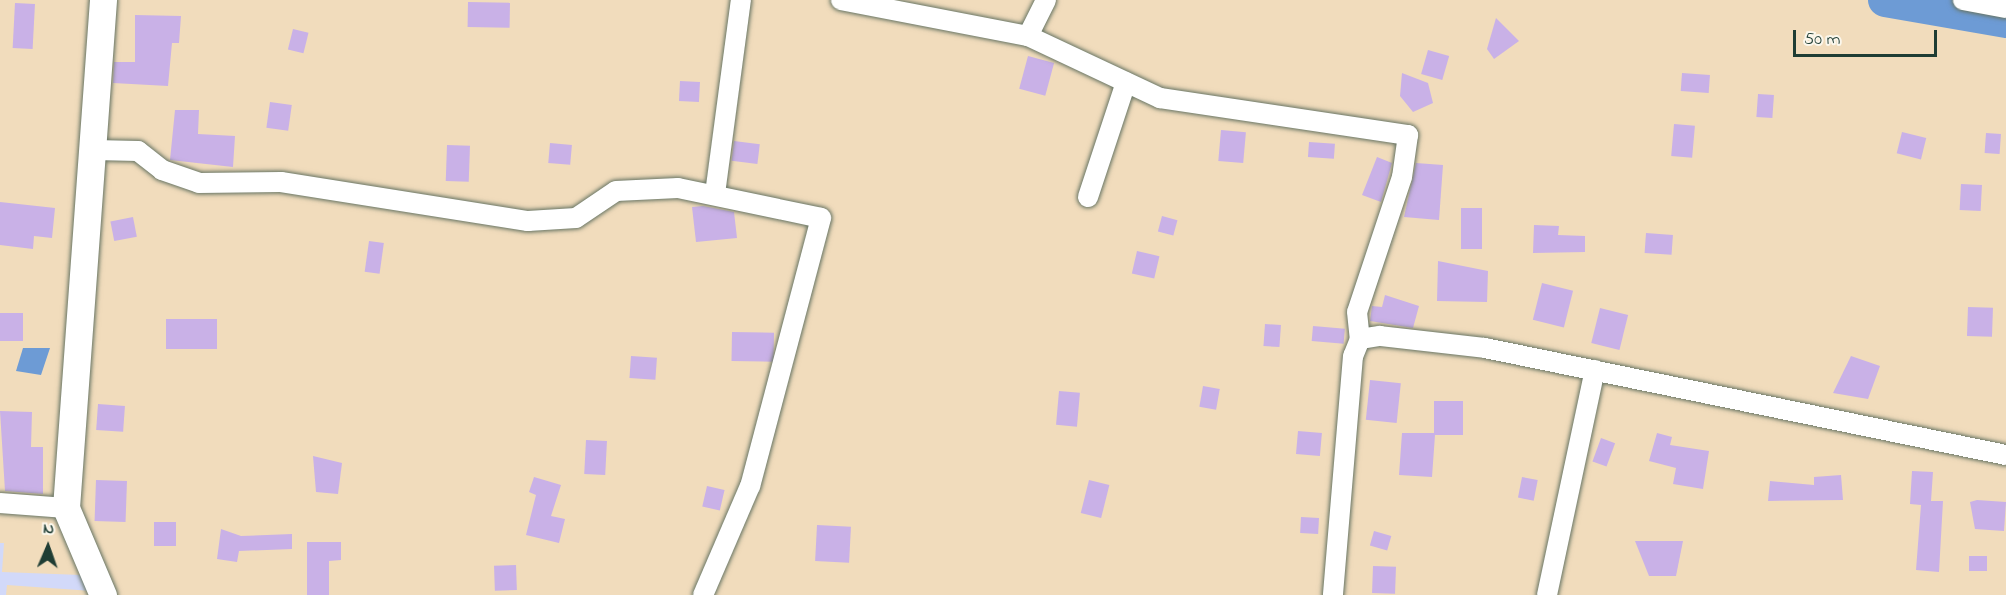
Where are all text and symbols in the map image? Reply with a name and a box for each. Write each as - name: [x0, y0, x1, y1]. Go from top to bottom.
- scale bar: [1796, 18, 1940, 56]
- text: 50 m: [1804, 27, 1841, 53]
- north arrow: [18, 517, 78, 577]
- text: N: [43, 517, 54, 541]

